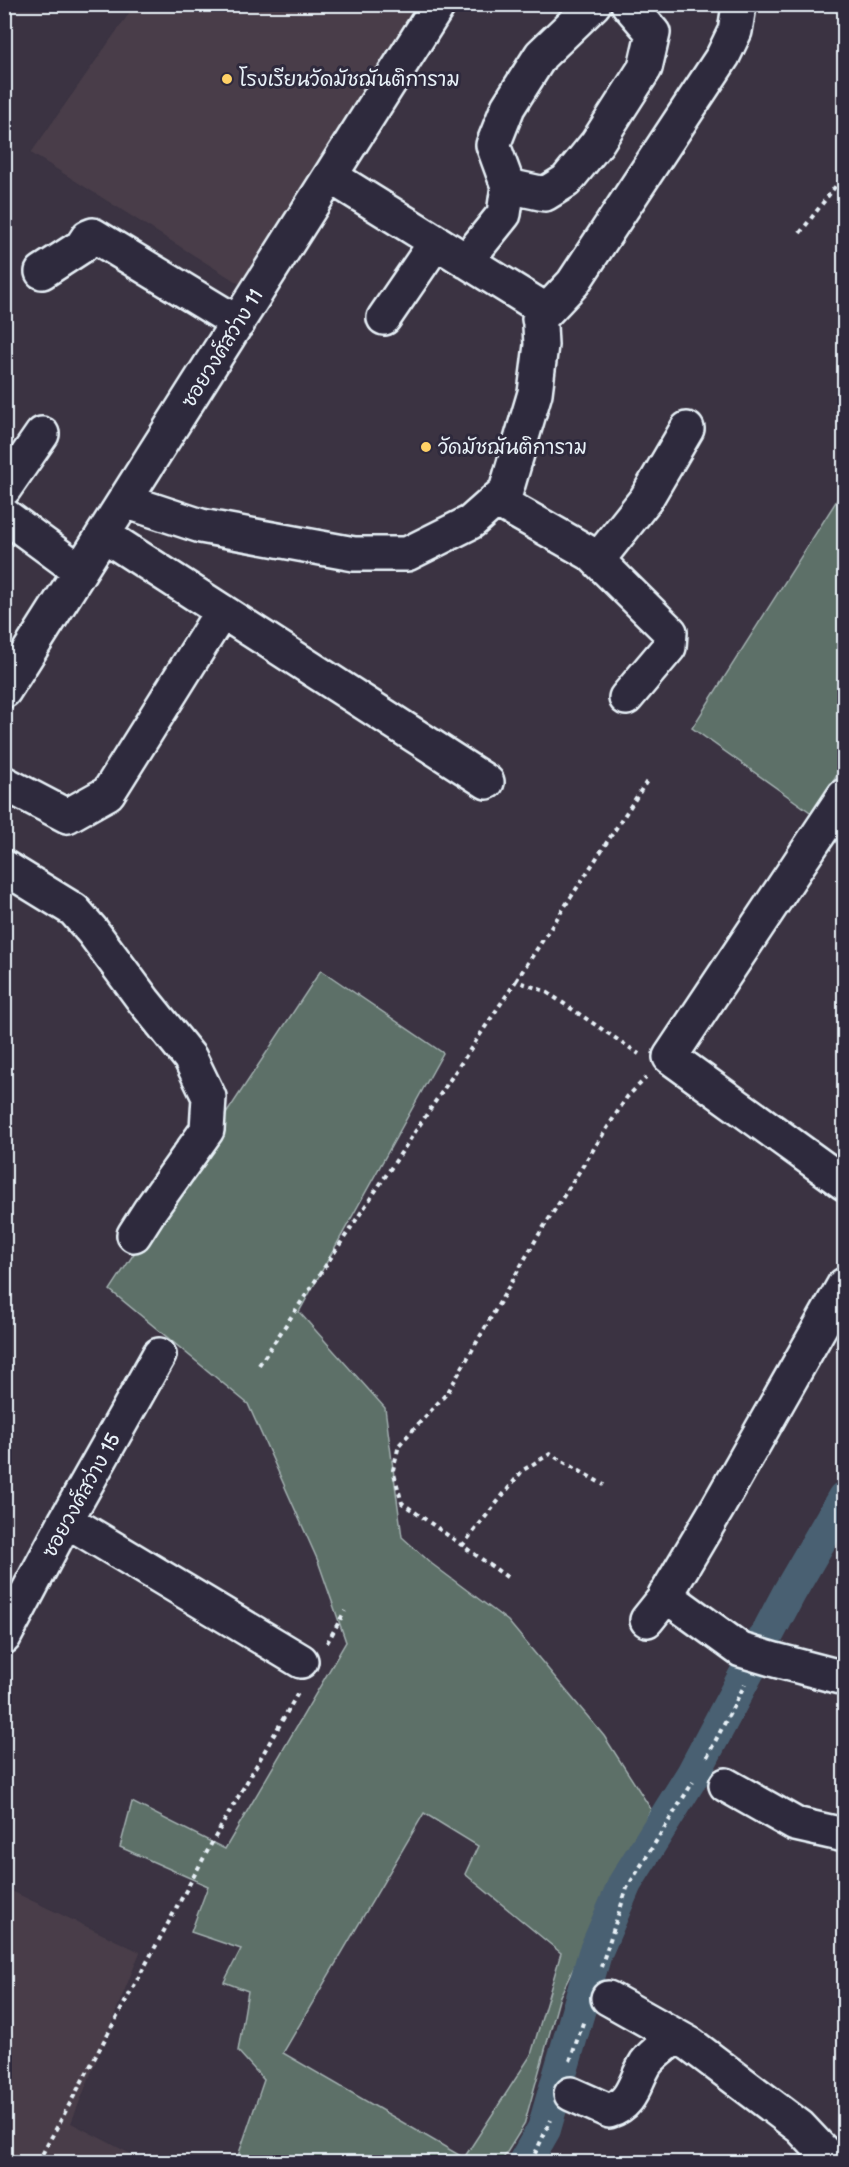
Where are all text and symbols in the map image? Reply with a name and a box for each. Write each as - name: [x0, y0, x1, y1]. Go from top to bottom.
- place label: โรงเรียนวัดมัชฌันติการาม: [239, 66, 460, 92]
- marker: โรงเรียนวัดมัชฌันติการาม: [220, 72, 234, 86]
- street label: ซอยวงศ์สว่าง 11: [175, 284, 269, 412]
- place label: วัดมัชฌันติการาม: [438, 435, 587, 460]
- marker: วัดมัชฌันติการาม: [419, 440, 433, 454]
- street label: ซอยวงศ์สว่าง 15: [36, 1428, 126, 1562]

